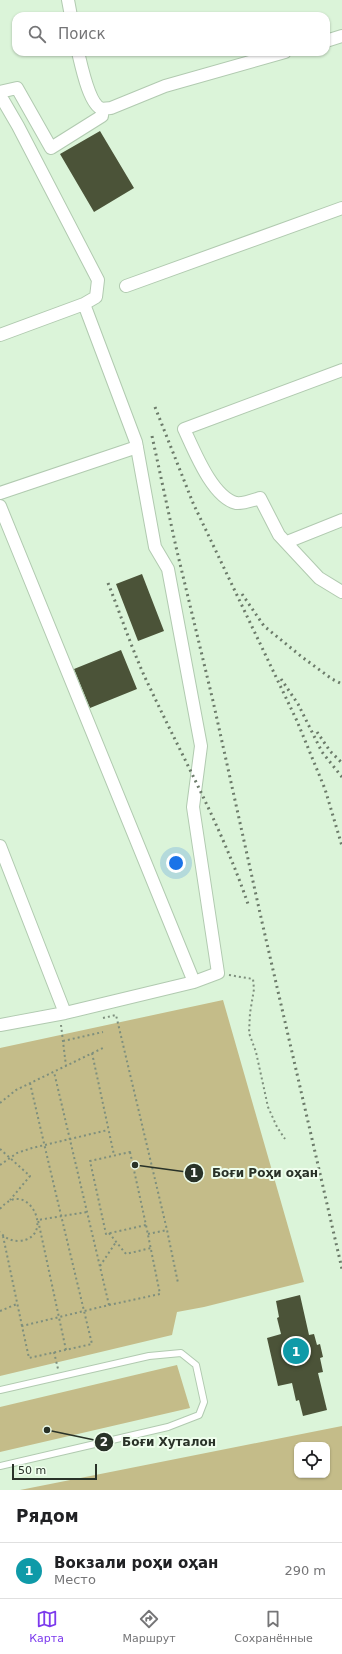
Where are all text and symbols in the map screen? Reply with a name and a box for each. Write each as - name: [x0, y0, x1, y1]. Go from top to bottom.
- search box: [12, 12, 330, 56]
- icon: search: [26, 23, 48, 45]
- text: Поиск: [58, 25, 106, 43]
- your location: [166, 853, 186, 873]
- callout: Боғи Роҳи оҳан: [184, 1161, 326, 1185]
- text: 1: [190, 1166, 198, 1180]
- text: Боғи Роҳи оҳан: [212, 1166, 318, 1180]
- pin: 1: [283, 1336, 309, 1366]
- callout: Боғи Хуталон: [94, 1430, 224, 1454]
- text: 2: [100, 1435, 108, 1449]
- text: Боғи Хуталон: [122, 1435, 216, 1449]
- map controls: [294, 1442, 330, 1478]
- button: locate: [294, 1442, 330, 1478]
- scale bar: [12, 1462, 97, 1481]
- text: 50 m: [18, 1464, 46, 1477]
- text: Рядом: [16, 1506, 79, 1526]
- text: Вокзали роҳи оҳан: [54, 1554, 218, 1572]
- text: 1: [24, 1563, 34, 1578]
- text: 290 m: [284, 1563, 326, 1578]
- text: Место: [54, 1572, 96, 1587]
- tab: Карта: [29, 1608, 64, 1645]
- tab: Маршрут: [123, 1608, 176, 1645]
- tab: Сохранённые: [234, 1608, 313, 1645]

